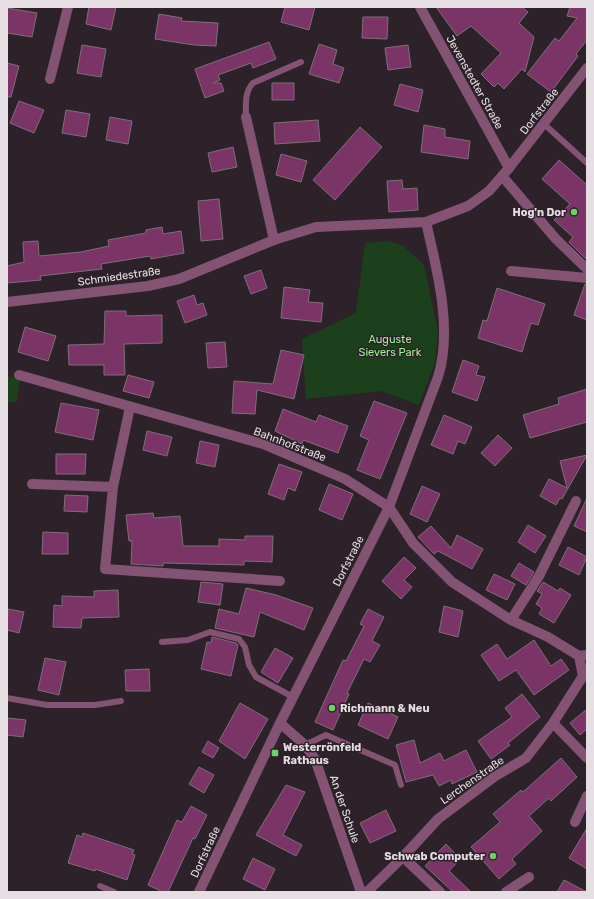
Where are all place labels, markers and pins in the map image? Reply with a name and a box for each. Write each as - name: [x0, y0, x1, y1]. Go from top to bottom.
- place label: Hog'n Dor: [513, 206, 566, 219]
- marker: Hog'n Dor: [569, 207, 579, 217]
- place label: Richmann & Neu: [340, 702, 429, 715]
- marker: Richmann & Neu: [327, 703, 337, 713]
- place label: Westerrönfeld Rathaus: [283, 741, 361, 767]
- marker: Westerrönfeld Rathaus: [270, 748, 280, 758]
- place label: Schwab Computer: [384, 850, 485, 863]
- marker: Schwab Computer: [488, 851, 498, 861]

